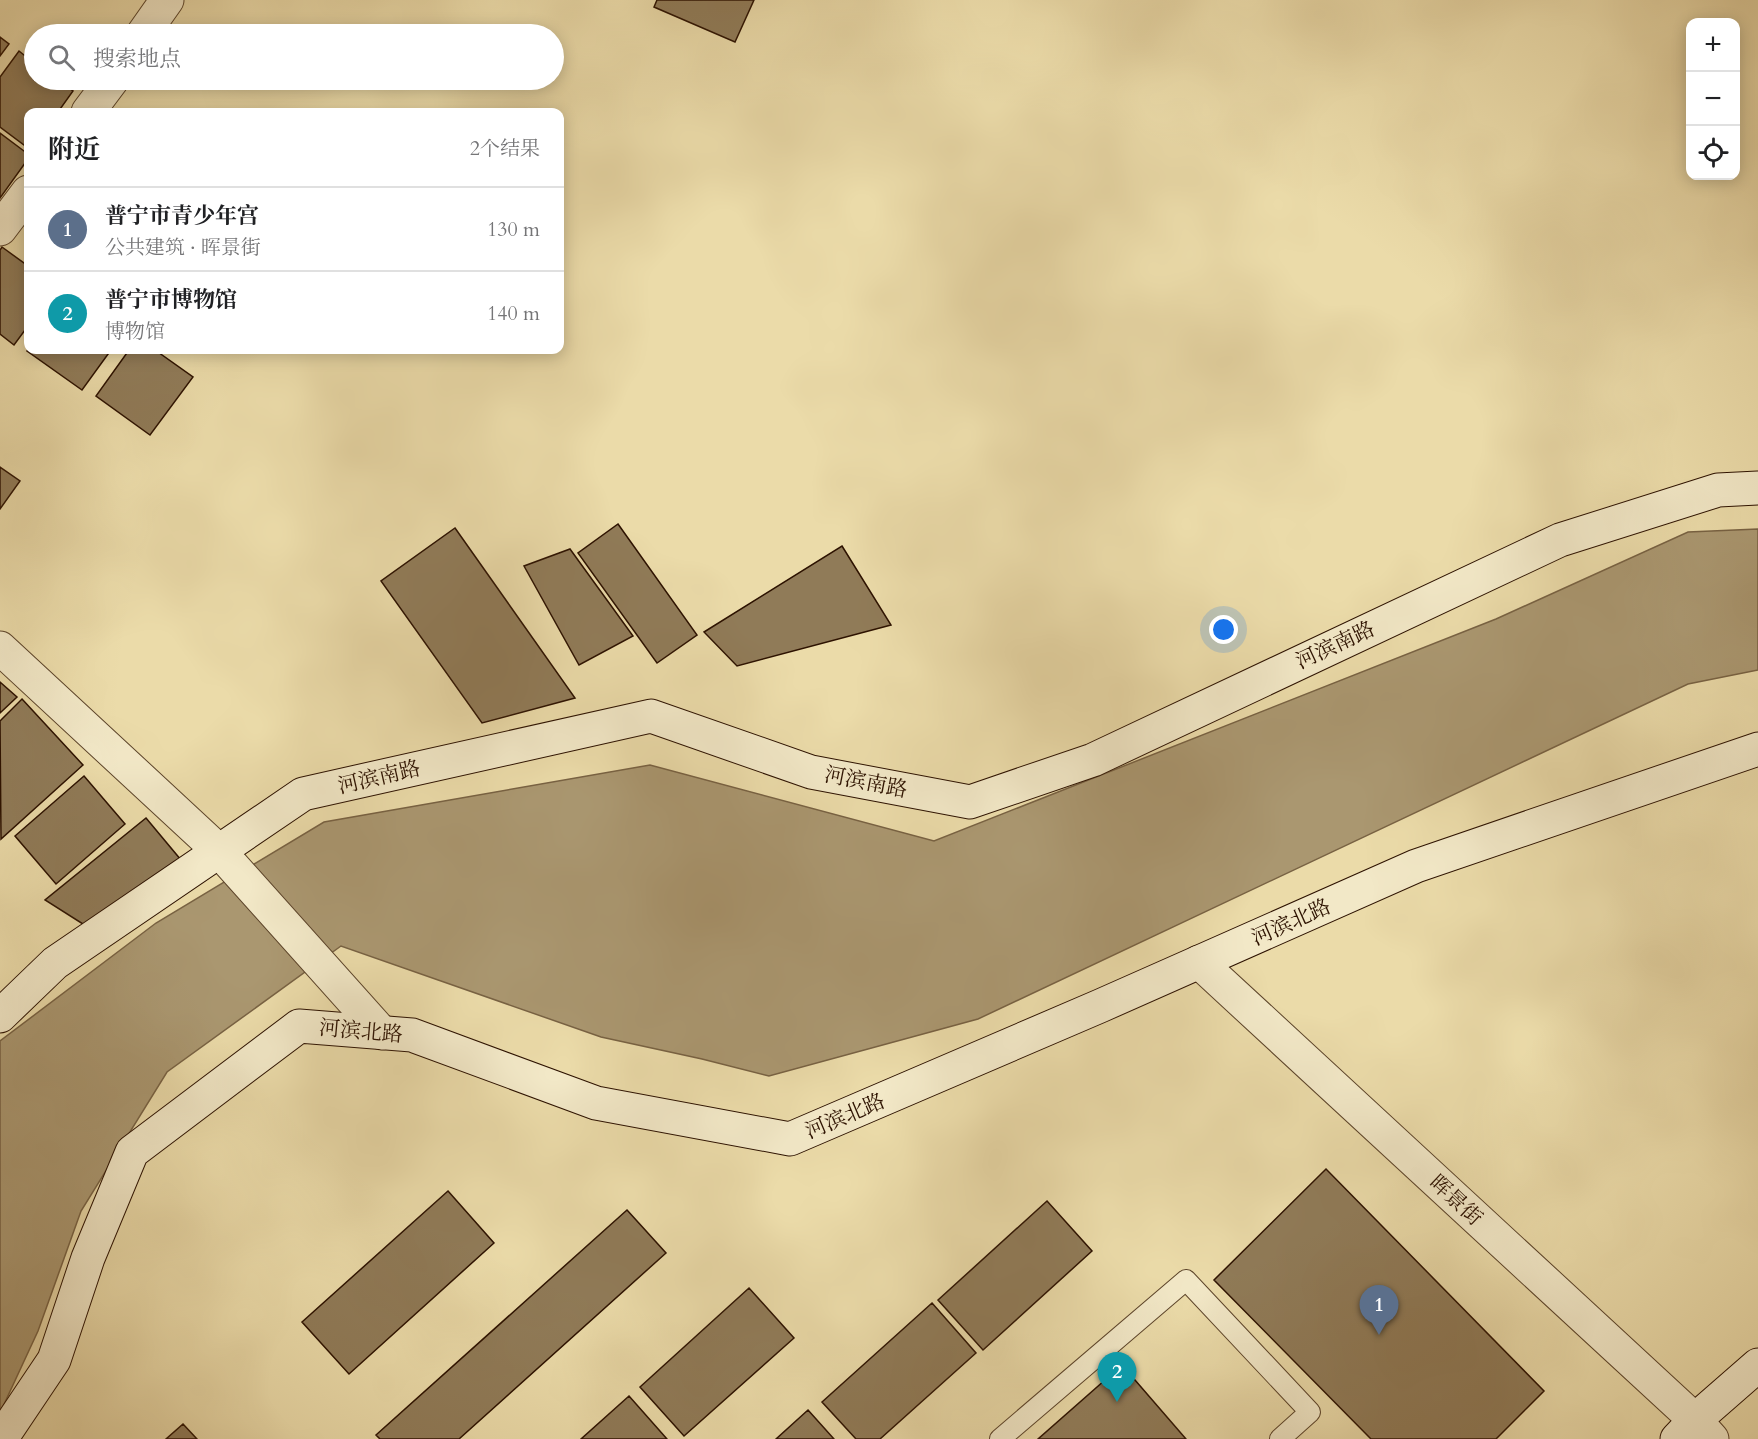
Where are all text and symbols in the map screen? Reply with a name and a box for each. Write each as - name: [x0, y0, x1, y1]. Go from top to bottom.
- map controls: [1686, 18, 1740, 180]
- button: +: [1686, 18, 1740, 72]
- search box: [24, 24, 564, 90]
- icon: search: [45, 41, 78, 74]
- text: 搜索地点: [93, 44, 181, 74]
- button: −: [1686, 72, 1740, 126]
- button: locate: [1686, 126, 1740, 180]
- text: 附近: [48, 132, 100, 167]
- text: 2个结果: [470, 135, 540, 162]
- text: 普宁市青少年宫: [105, 201, 259, 231]
- text: 1: [62, 216, 73, 243]
- text: 130 m: [487, 216, 540, 243]
- text: 公共建筑 · 晖景街: [105, 234, 261, 261]
- text: 普宁市博物馆: [105, 285, 237, 315]
- text: 2: [62, 300, 73, 327]
- text: 140 m: [487, 300, 540, 327]
- text: 博物馆: [105, 318, 165, 345]
- your location: [1209, 615, 1238, 644]
- street label: 河滨南路: [1291, 615, 1379, 676]
- street label: 河滨南路: [335, 754, 423, 801]
- street label: 河滨南路: [822, 760, 910, 805]
- street label: 河滨北路: [1247, 892, 1335, 953]
- street label: 河滨北路: [318, 1013, 404, 1050]
- street label: 河滨北路: [801, 1087, 890, 1146]
- street label: 晖景街: [1423, 1168, 1489, 1232]
- pin: 1: [1360, 1286, 1398, 1335]
- pin: 2: [1098, 1352, 1136, 1402]

